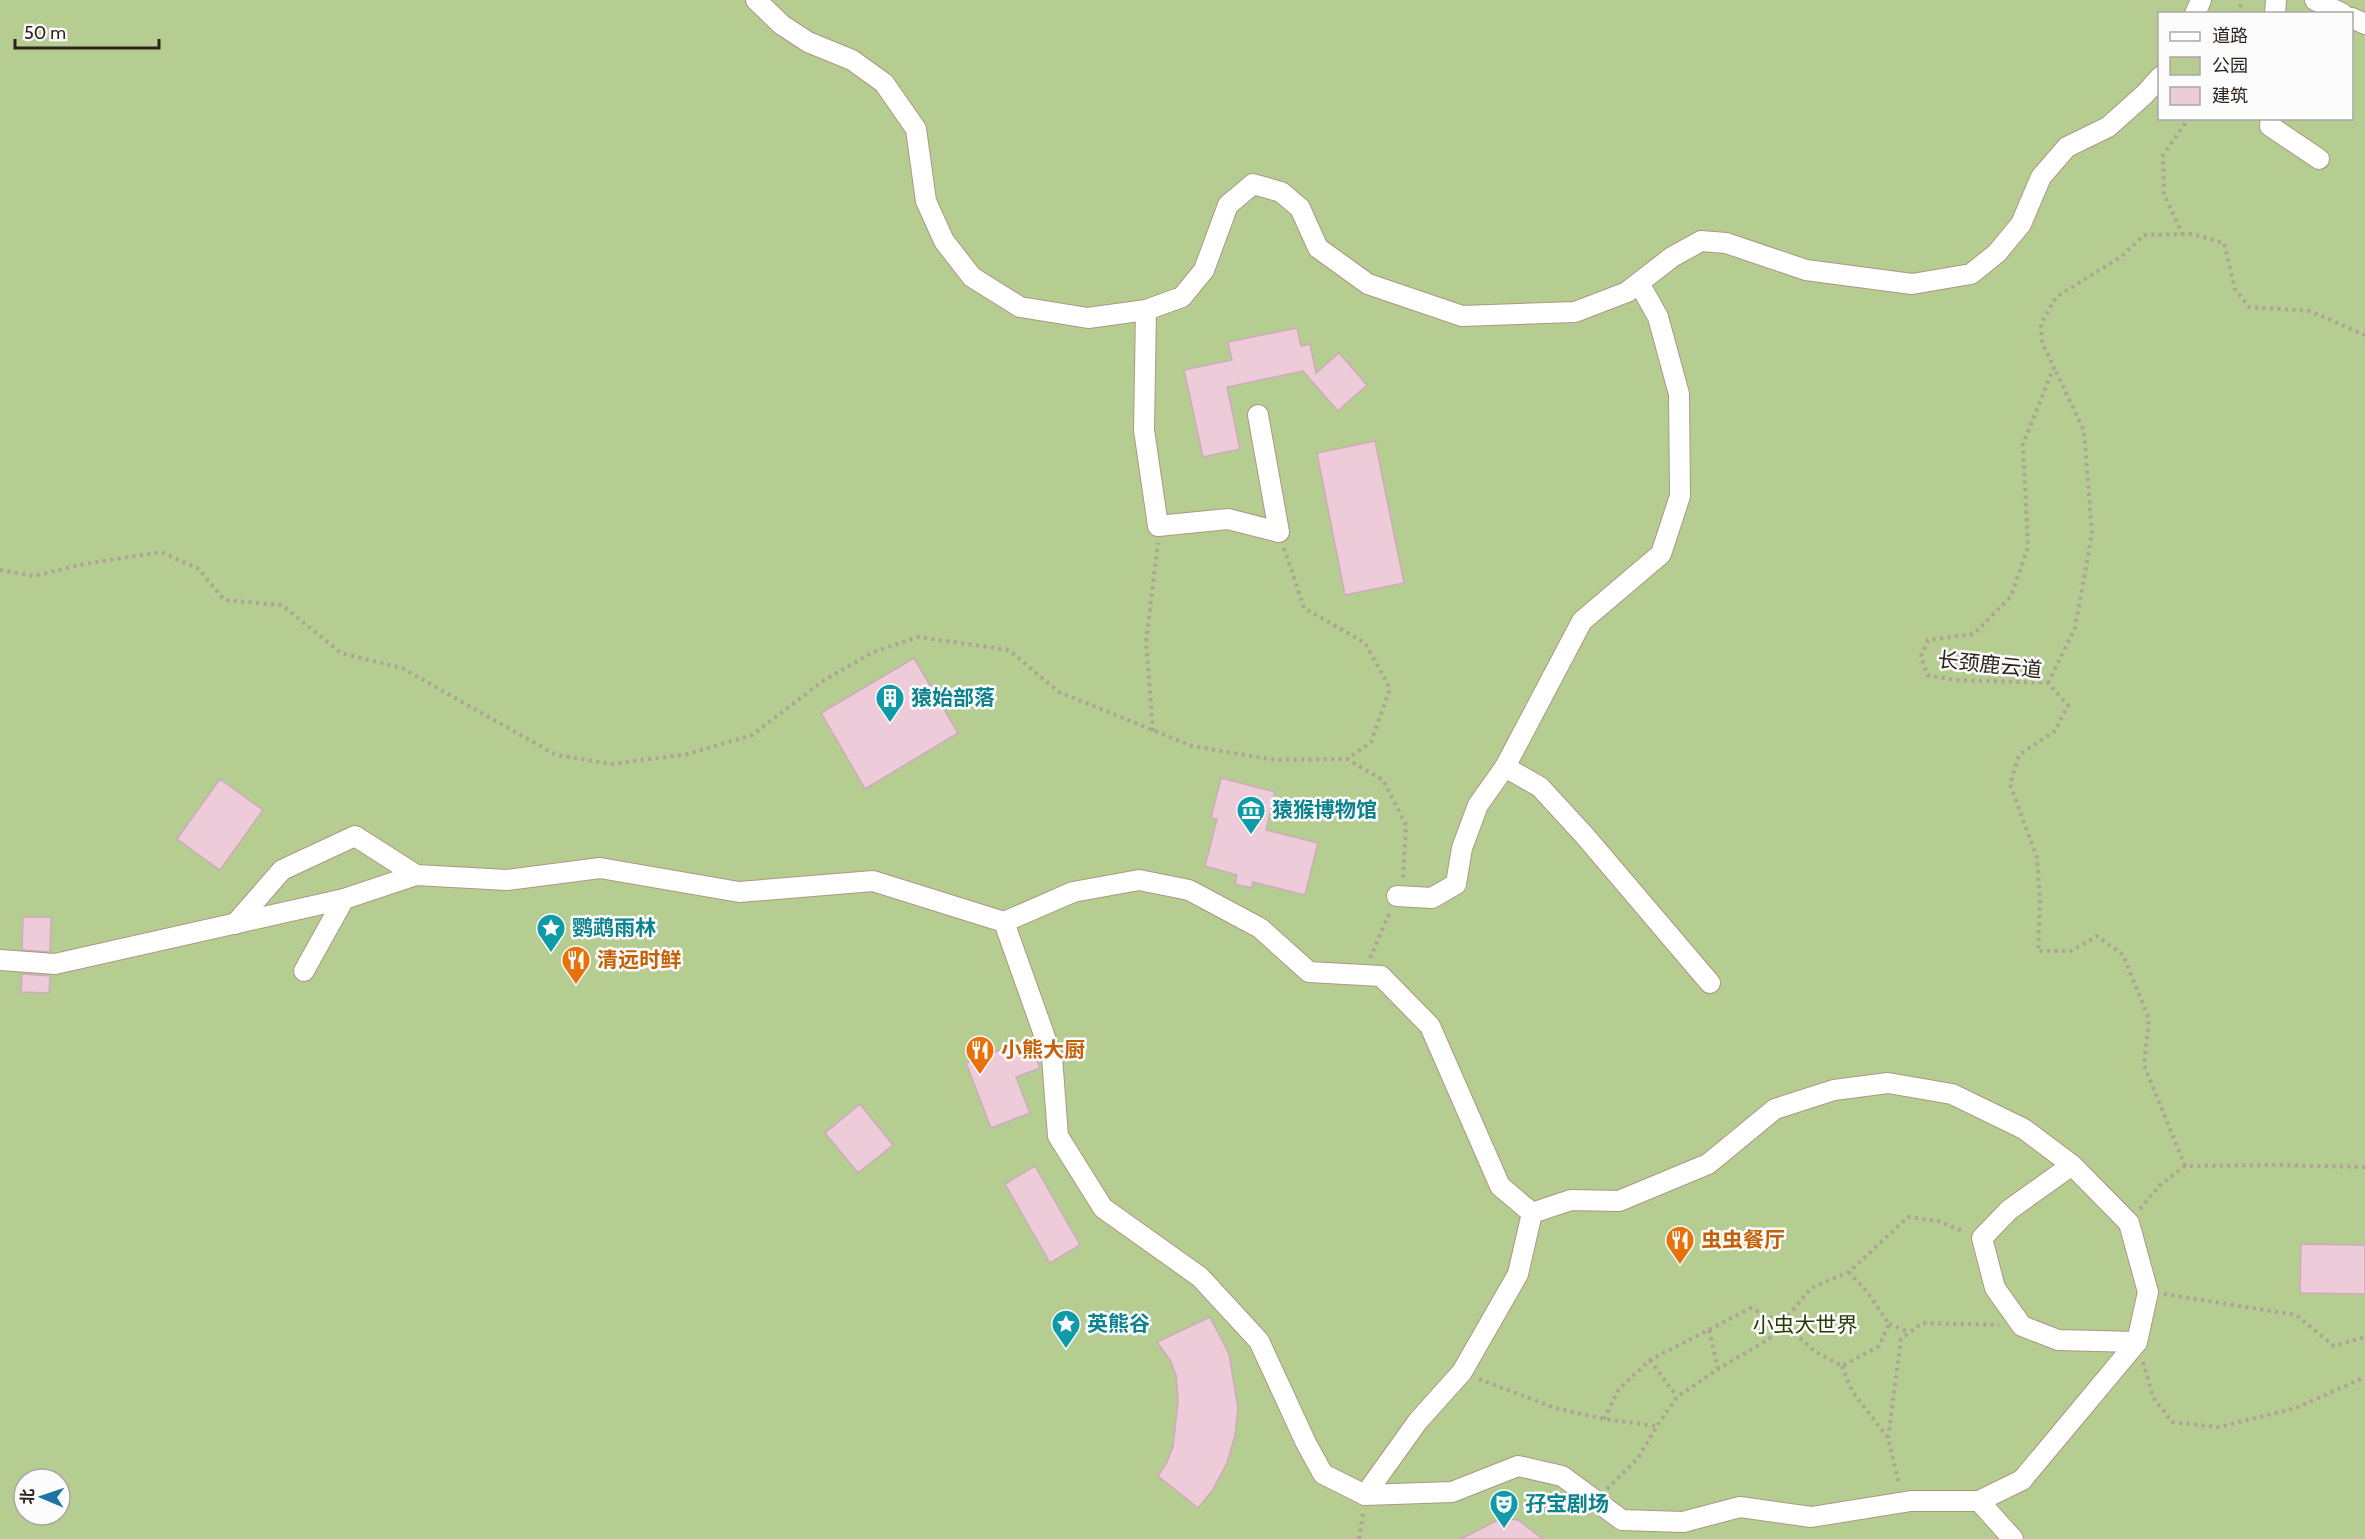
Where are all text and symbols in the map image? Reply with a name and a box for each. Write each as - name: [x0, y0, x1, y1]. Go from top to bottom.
- scale bar: [15, 12, 159, 50]
- legend: [2158, 12, 2353, 120]
- text: 50 m: [24, 22, 66, 44]
- text: 道路: [2212, 25, 2248, 47]
- text: 公园: [2212, 55, 2248, 77]
- text: 建筑: [2212, 85, 2248, 107]
- street label: 长颈鹿云道: [1937, 647, 2044, 682]
- building icon: 猿始部落: [874, 682, 906, 724]
- place label: 猿始部落: [911, 685, 995, 710]
- museum icon: 猿猴博物馆: [1235, 794, 1267, 836]
- place label: 猿猴博物馆: [1272, 797, 1377, 822]
- place icon: 鹦鹉雨林: [535, 912, 567, 954]
- place label: 鹦鹉雨林: [572, 915, 656, 940]
- restaurant icon: 清远时鲜: [560, 944, 592, 986]
- place label: 清远时鲜: [597, 947, 681, 972]
- restaurant icon: 小熊大厨: [964, 1034, 996, 1076]
- place label: 小熊大厨: [1001, 1037, 1085, 1062]
- restaurant icon: 虫虫餐厅: [1664, 1224, 1696, 1266]
- place label: 虫虫餐厅: [1701, 1227, 1785, 1252]
- place icon: 英熊谷: [1050, 1308, 1082, 1350]
- place label: 英熊谷: [1087, 1311, 1150, 1336]
- park label: 小虫大世界: [1753, 1312, 1858, 1337]
- north arrow: [12, 1467, 72, 1527]
- text: 北: [18, 1488, 37, 1505]
- theatre icon: 孖宝剧场: [1488, 1488, 1520, 1530]
- place label: 孖宝剧场: [1525, 1491, 1609, 1516]

